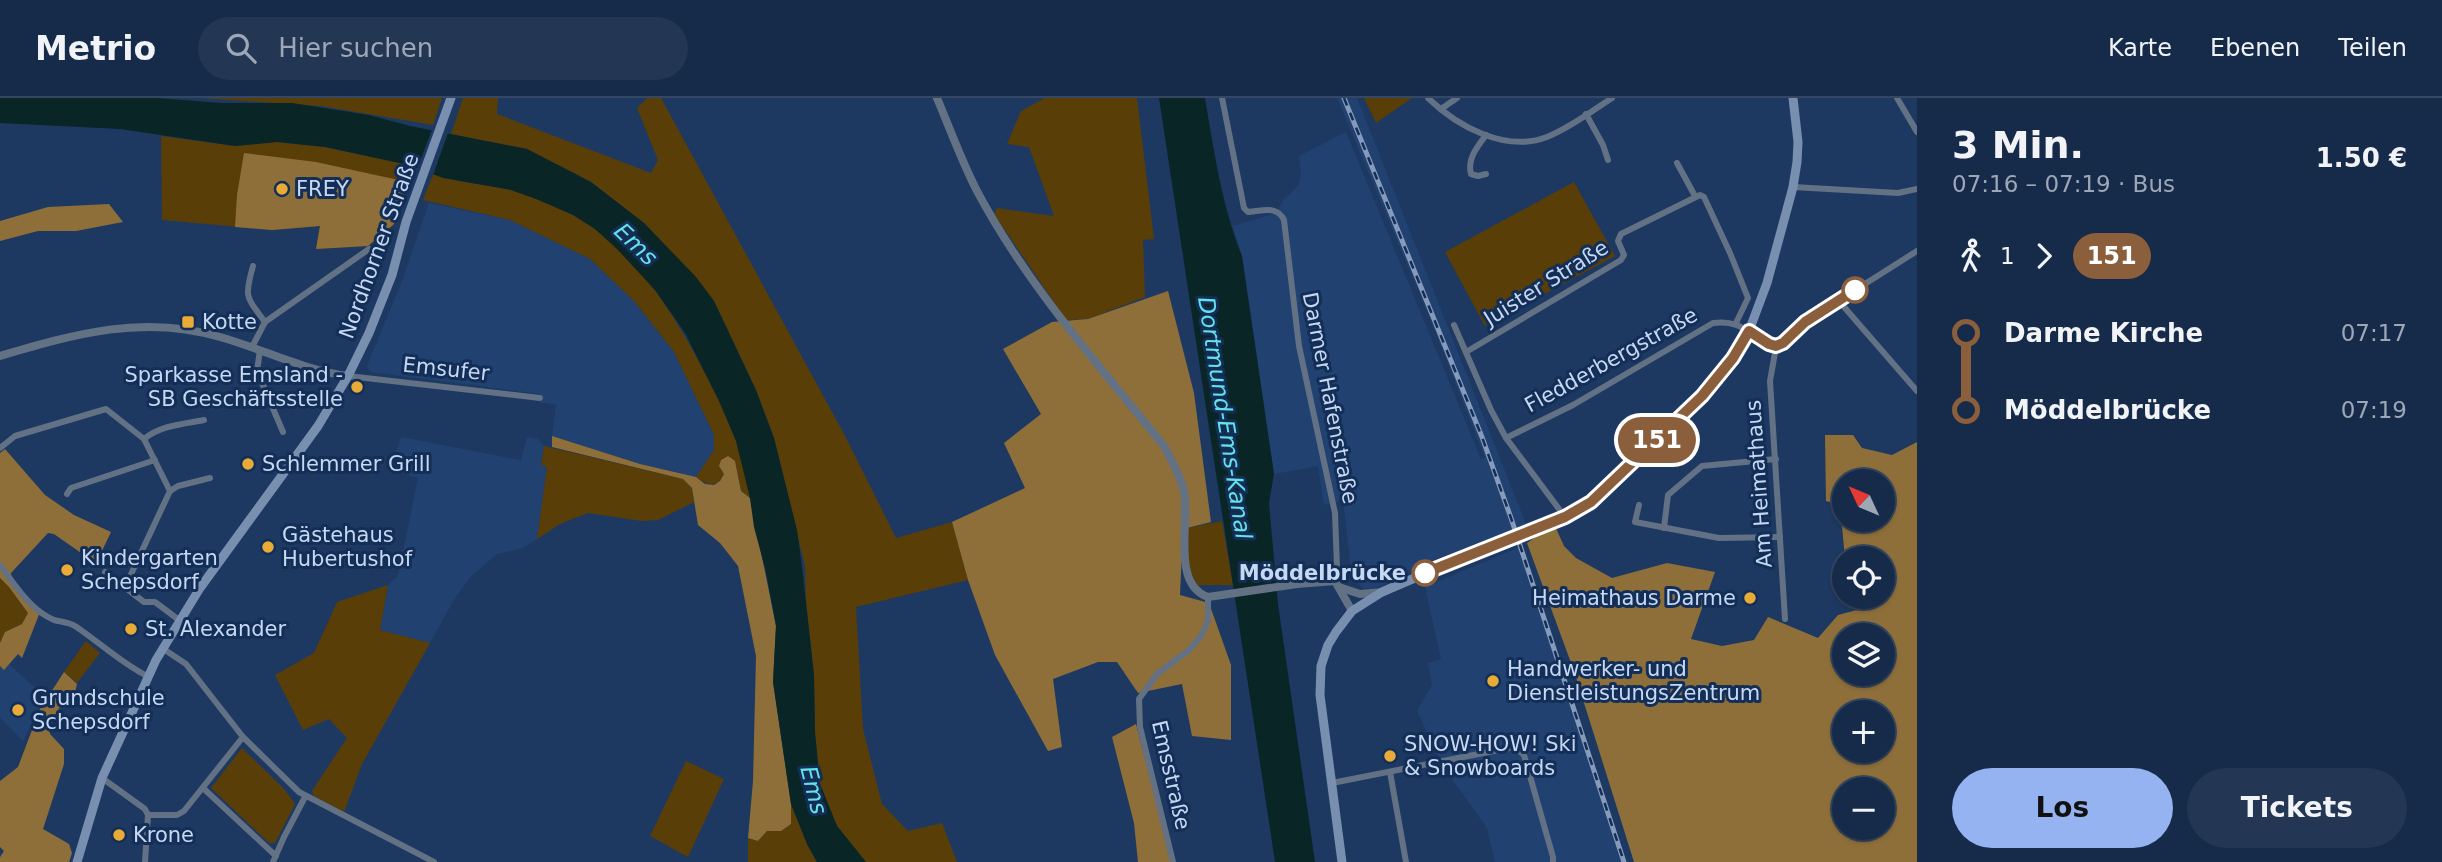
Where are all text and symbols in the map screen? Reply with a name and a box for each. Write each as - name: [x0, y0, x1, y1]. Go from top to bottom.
- search box: [198, 17, 688, 80]
- text: Metrio: [35, 29, 156, 68]
- icon: search: [222, 29, 260, 67]
- text: Hier suchen: [278, 33, 433, 63]
- text: Karte: [2108, 34, 2172, 62]
- text: Ebenen: [2210, 34, 2300, 62]
- text: Teilen: [2338, 34, 2407, 62]
- text: 3 Min.: [1952, 123, 2084, 167]
- text: 1.50 €: [2316, 143, 2407, 173]
- street label: Nordhorner Straße: [334, 150, 424, 342]
- text: 07:16 – 07:19 · Bus: [1952, 171, 2175, 197]
- place label: FREY: [296, 177, 349, 201]
- marker: FREY: [274, 181, 290, 197]
- water label: Ems: [609, 218, 663, 270]
- street label: Juister Straße: [1478, 235, 1613, 332]
- icon: walk: [1952, 237, 1990, 275]
- icon: forward: [2025, 237, 2063, 275]
- text: 151: [2087, 242, 2137, 270]
- text: 1: [2000, 243, 2015, 269]
- unlabelled marker: [1842, 277, 1868, 303]
- street label: Darmer Hafenstraße: [1298, 290, 1362, 506]
- water label: Dortmund-Ems-Kanal: [1193, 295, 1257, 542]
- street label: Fledderbergstraße: [1520, 303, 1702, 417]
- place label: Kotte: [202, 310, 257, 334]
- marker: Kotte: [180, 314, 196, 330]
- text: Darme Kirche: [2004, 318, 2203, 348]
- text: 07:17: [2341, 320, 2407, 346]
- street label: Emsufer: [402, 353, 491, 386]
- place label: Sparkasse Emsland - SB Geschäftsstelle: [124, 363, 343, 411]
- marker: Sparkasse Emsland - SB Geschäftsstelle: [349, 379, 365, 395]
- text: Möddelbrücke: [2004, 395, 2211, 425]
- text: 07:19: [2341, 397, 2407, 423]
- street label: Am Heimathaus: [1741, 399, 1777, 569]
- line badge: 151: [1617, 417, 1697, 463]
- text: 151: [1632, 426, 1682, 454]
- place label: Schlemmer Grill: [262, 452, 431, 476]
- marker: Schlemmer Grill: [240, 456, 256, 472]
- north arrow: [1832, 469, 1895, 532]
- map controls: [1832, 469, 1895, 840]
- place label: Gästehaus Hubertushof: [282, 523, 413, 571]
- marker: Gästehaus Hubertushof: [260, 539, 276, 555]
- place label: Kindergarten Schepsdorf: [81, 546, 218, 594]
- button: locate: [1832, 546, 1895, 609]
- marker: Möddelbrücke: [1412, 560, 1438, 586]
- place label: Möddelbrücke: [1239, 561, 1406, 585]
- marker: Kindergarten Schepsdorf: [59, 562, 75, 578]
- place label: Heimathaus Darme: [1532, 586, 1736, 610]
- marker: Heimathaus Darme: [1742, 590, 1758, 606]
- place label: St. Alexander: [145, 617, 287, 641]
- marker: St. Alexander: [123, 621, 139, 637]
- button: layers: [1832, 623, 1895, 686]
- place label: Handwerker- und DienstleistungsZentrum: [1507, 657, 1760, 705]
- marker: Handwerker- und DienstleistungsZentrum: [1485, 673, 1501, 689]
- place label: Grundschule Schepsdorf: [32, 686, 165, 734]
- button: +: [1832, 700, 1895, 763]
- marker: Grundschule Schepsdorf: [10, 702, 26, 718]
- street label: Emsstraße: [1147, 718, 1195, 832]
- place label: SNOW-HOW! Ski & Snowboards: [1404, 732, 1577, 780]
- marker: SNOW-HOW! Ski & Snowboards: [1382, 748, 1398, 764]
- water label: Ems: [795, 763, 833, 817]
- button: Los: [1952, 768, 2173, 848]
- button: Tickets: [2187, 768, 2407, 848]
- button: −: [1832, 777, 1895, 840]
- place label: Krone: [133, 823, 194, 847]
- marker: Krone: [111, 827, 127, 843]

